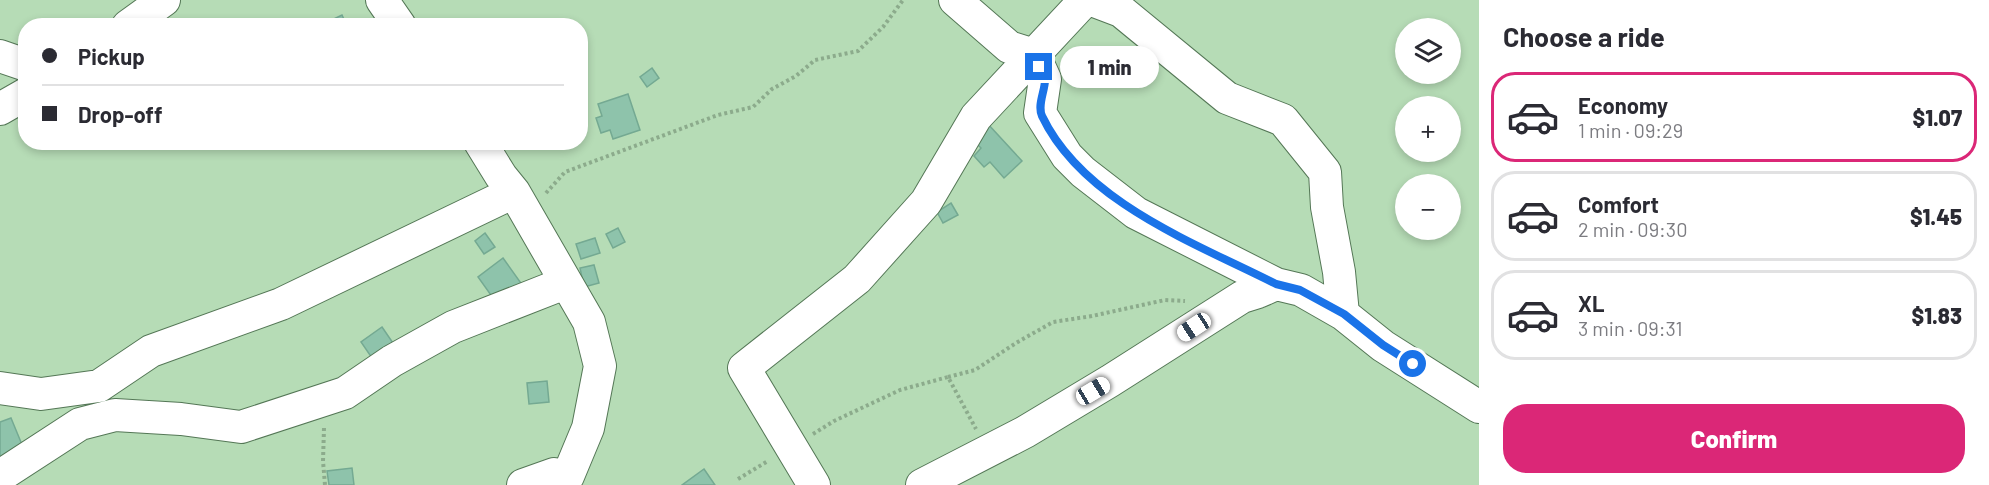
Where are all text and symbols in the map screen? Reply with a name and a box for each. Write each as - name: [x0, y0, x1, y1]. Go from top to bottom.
- map controls: [1395, 18, 1461, 240]
- button: layers: [1395, 18, 1461, 84]
- text: Choose a ride: [1503, 20, 1665, 52]
- text: Pickup: [78, 43, 145, 69]
- callout: 1 min: [1060, 46, 1159, 88]
- route end: [1025, 53, 1052, 80]
- text: 1 min: [1088, 55, 1131, 79]
- icon: car: [1506, 90, 1560, 144]
- text: Economy: [1578, 92, 1668, 118]
- button: +: [1395, 96, 1461, 162]
- text: Drop-off: [78, 101, 162, 127]
- text: $1.07: [1912, 104, 1962, 130]
- text: 1 min · 09:29: [1578, 118, 1683, 142]
- button: −: [1395, 174, 1461, 240]
- icon: car: [1506, 189, 1560, 243]
- text: Comfort: [1578, 191, 1659, 217]
- text: $1.45: [1910, 203, 1962, 229]
- text: 2 min · 09:30: [1578, 217, 1687, 241]
- icon: car: [1506, 288, 1560, 342]
- text: XL: [1578, 290, 1604, 316]
- text: $1.83: [1912, 302, 1962, 328]
- car: [1174, 310, 1214, 344]
- text: 3 min · 09:31: [1578, 316, 1683, 340]
- route start: [1399, 350, 1426, 377]
- car: [1073, 374, 1113, 408]
- button: Confirm: [1503, 404, 1965, 473]

